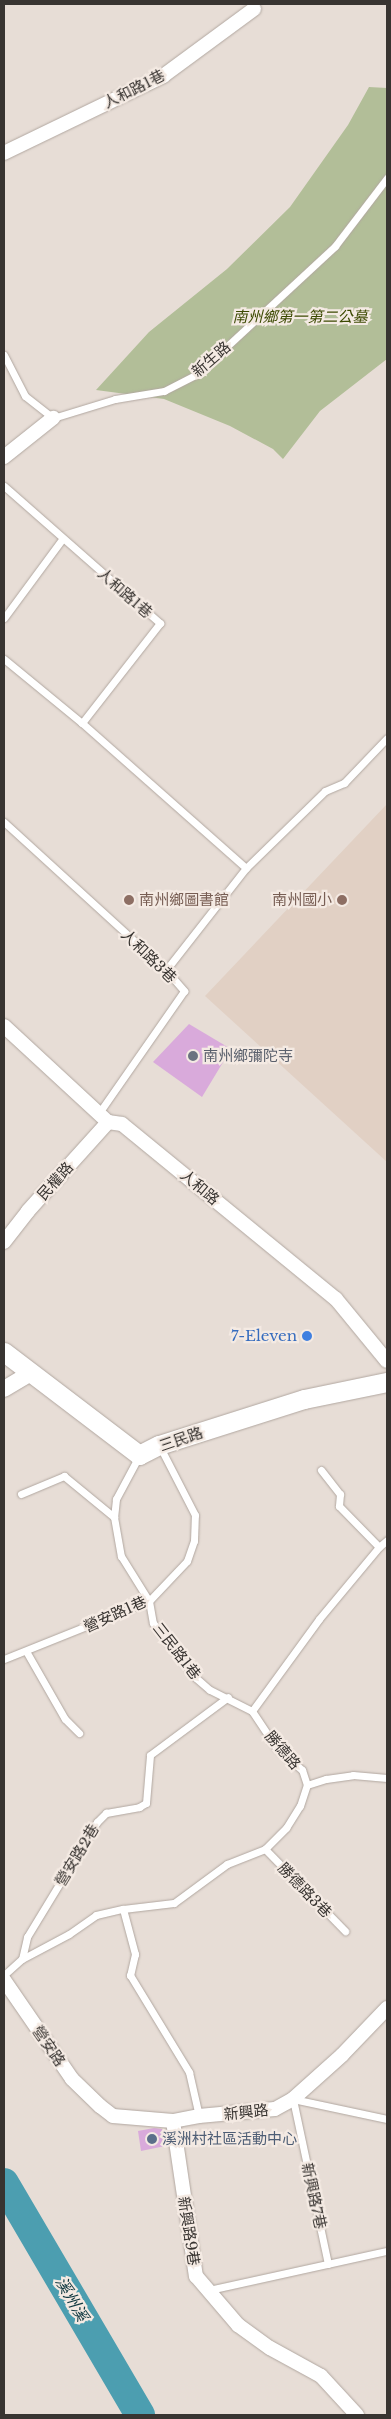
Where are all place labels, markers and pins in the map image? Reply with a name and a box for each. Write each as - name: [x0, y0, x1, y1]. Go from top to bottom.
- place label: 南州鄉圖書館: [139, 891, 229, 909]
- place label: 南州國小: [272, 891, 332, 909]
- marker: 南州鄉圖書館: [123, 894, 135, 906]
- marker: 南州國小: [336, 894, 348, 906]
- place label: 南州鄉彌陀寺: [203, 1047, 293, 1065]
- marker: 南州鄉彌陀寺: [187, 1050, 199, 1062]
- place label: 7-Eleven: [231, 1327, 297, 1345]
- marker: 7-Eleven: [301, 1330, 313, 1342]
- place label: 溪洲村社區活動中心: [162, 2130, 297, 2148]
- marker: 溪洲村社區活動中心: [146, 2133, 158, 2145]

